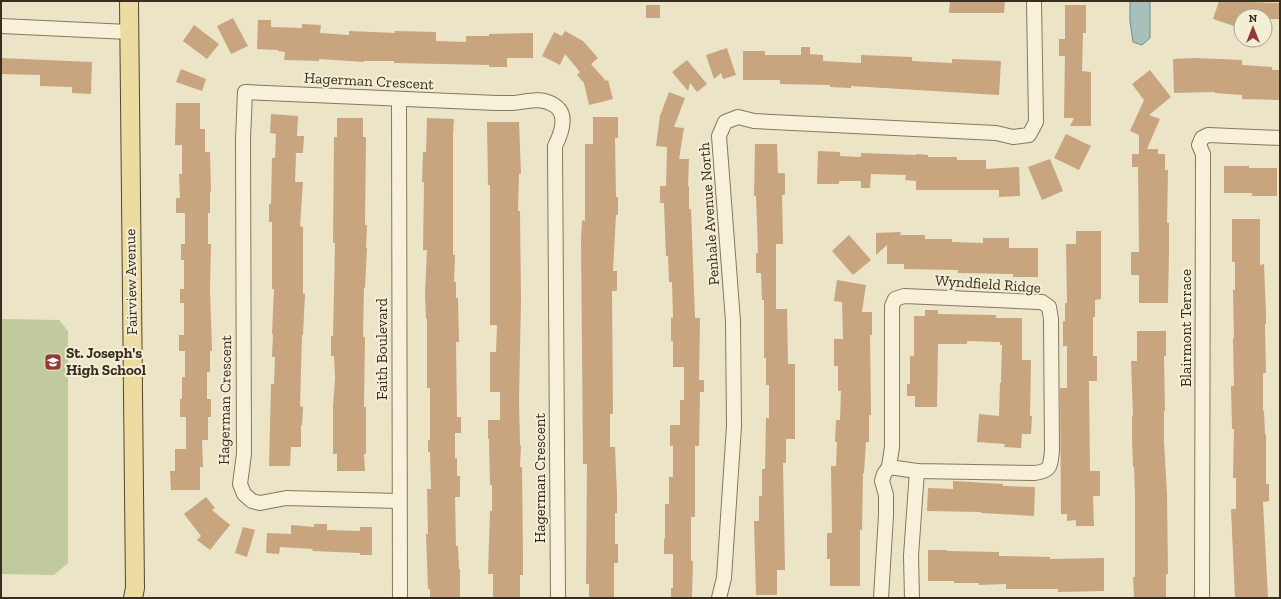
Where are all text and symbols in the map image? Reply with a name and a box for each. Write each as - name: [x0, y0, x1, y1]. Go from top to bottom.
- north arrow: [1233, 8, 1273, 48]
- text: N: [1249, 12, 1258, 25]
- street label: Hagerman Crescent: [304, 69, 435, 93]
- street label: Penhale Avenue North: [695, 141, 723, 286]
- street label: Fairview Avenue: [121, 229, 141, 335]
- street label: Blairmont Terrace: [1177, 269, 1195, 387]
- street label: Wyndfield Ridge: [934, 271, 1042, 297]
- street label: Faith Boulevard: [373, 297, 391, 400]
- street label: Hagerman Crescent: [215, 334, 235, 465]
- place label: St. Joseph's High School: [66, 344, 146, 379]
- school or university icon: St. Joseph's High School: [43, 352, 63, 372]
- street label: Hagerman Crescent: [531, 413, 549, 543]

